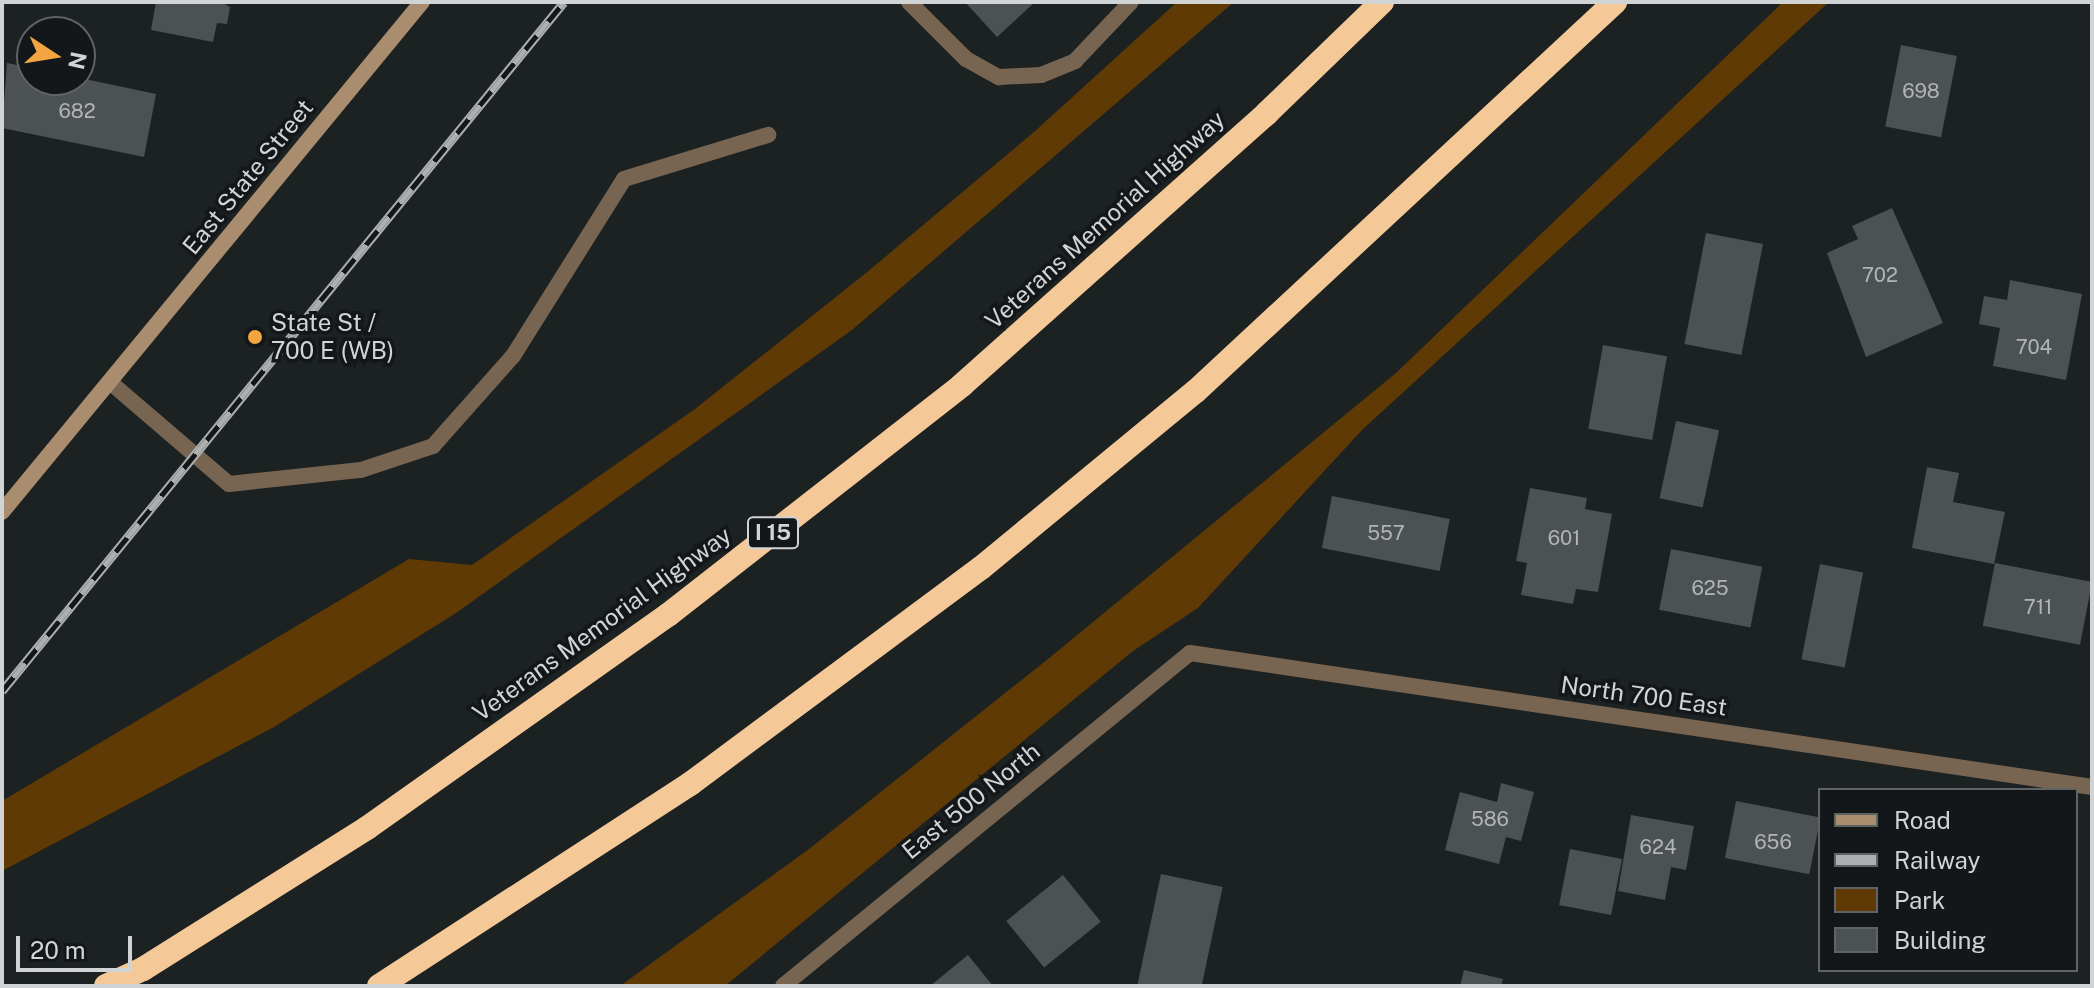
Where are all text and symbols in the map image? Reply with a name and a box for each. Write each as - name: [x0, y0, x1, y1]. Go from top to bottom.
- north arrow: [16, 16, 96, 96]
- text: N: [63, 49, 92, 72]
- house number: 698: [1902, 79, 1940, 103]
- street label: East State Street: [177, 94, 319, 260]
- house number: 682: [58, 99, 96, 123]
- street label: Veterans Memorial Highway: [979, 105, 1231, 335]
- house number: 702: [1862, 263, 1898, 287]
- place label: State St / 700 E (WB): [271, 309, 394, 365]
- marker: State St / 700 E (WB): [246, 328, 264, 346]
- house number: 704: [2016, 335, 2052, 359]
- road number: I 15: [747, 515, 799, 551]
- street label: Veterans Memorial Highway: [467, 521, 737, 727]
- house number: 557: [1367, 521, 1405, 545]
- house number: 601: [1548, 526, 1580, 550]
- house number: 625: [1691, 576, 1729, 600]
- house number: 711: [2024, 595, 2052, 619]
- street label: North 700 East: [1559, 670, 1729, 722]
- street label: East 500 North: [896, 737, 1046, 865]
- legend: [1818, 788, 2078, 972]
- text: Road: [1894, 806, 1951, 834]
- house number: 586: [1471, 807, 1509, 831]
- house number: 656: [1754, 830, 1792, 854]
- house number: 624: [1640, 835, 1676, 859]
- text: Railway: [1894, 846, 1980, 874]
- text: Park: [1894, 886, 1945, 914]
- scale bar: [20, 920, 136, 970]
- text: Building: [1894, 926, 1986, 954]
- text: 20 m: [30, 936, 86, 964]

